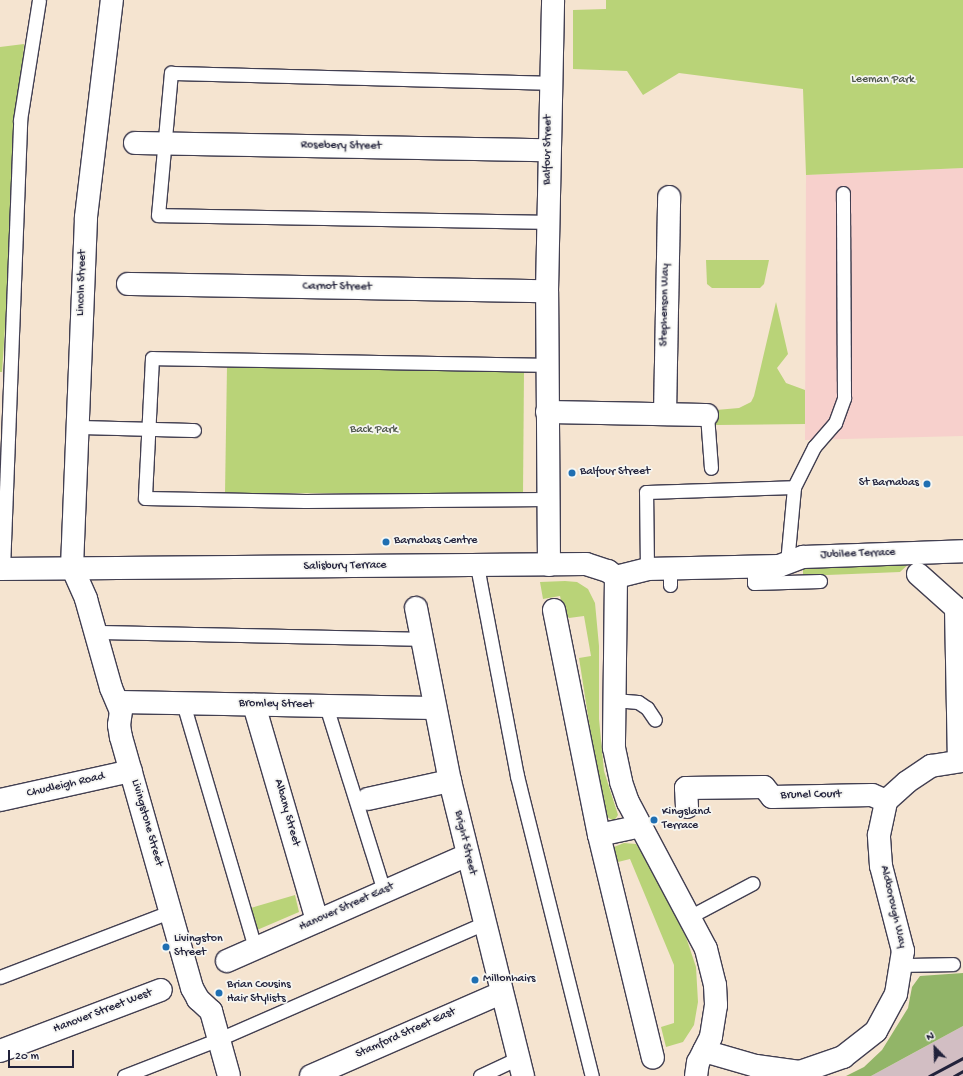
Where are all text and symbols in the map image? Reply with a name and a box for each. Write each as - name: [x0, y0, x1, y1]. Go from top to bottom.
- park label: Leeman Park: [851, 74, 915, 88]
- street label: Balfour Street: [541, 115, 557, 185]
- street label: Rosebery Street: [301, 139, 381, 155]
- street label: Lincoln Street: [75, 250, 91, 316]
- street label: Stephenson Way: [658, 263, 674, 347]
- street label: Carnot Street: [302, 280, 372, 296]
- park label: Back Park: [350, 424, 398, 438]
- place label: Balfour Street: [580, 466, 650, 480]
- marker: Balfour Street: [567, 468, 577, 478]
- place label: St Barnabas: [859, 477, 919, 491]
- marker: St Barnabas: [922, 479, 932, 489]
- place label: Barnabas Centre: [394, 535, 477, 549]
- marker: Barnabas Centre: [381, 537, 391, 547]
- street label: Jubilee Terrace: [820, 546, 896, 564]
- street label: Salisbury Terrace: [303, 559, 387, 575]
- street label: Bromley Street: [239, 697, 313, 713]
- street label: Chudleigh Road: [26, 770, 106, 802]
- street label: Livingstone Street: [127, 778, 165, 868]
- street label: Albany Street: [270, 778, 302, 848]
- street label: Brunel Court: [780, 788, 842, 804]
- place label: Kingsland Terrace: [662, 806, 710, 834]
- street label: Bright Street: [450, 809, 478, 877]
- marker: Kingsland Terrace: [649, 815, 659, 825]
- street label: Aldborough Way: [876, 864, 908, 950]
- street label: Hanover Street East: [297, 881, 397, 935]
- place label: Livingston Street: [174, 933, 223, 961]
- marker: Livingston Street: [161, 942, 171, 952]
- place label: Millonhairs: [483, 973, 536, 987]
- marker: Millonhairs: [470, 975, 480, 985]
- place label: Brian Cousins Hair Stylists: [227, 979, 291, 1007]
- street label: Hanover Street West: [52, 987, 154, 1037]
- marker: Brian Cousins Hair Stylists: [214, 988, 224, 998]
- street label: Stamford Street East: [354, 1005, 458, 1063]
- north arrow: [915, 1028, 955, 1068]
- text: N: [925, 1030, 936, 1044]
- scale bar: [10, 1042, 76, 1068]
- text: 20 m: [15, 1050, 39, 1064]

